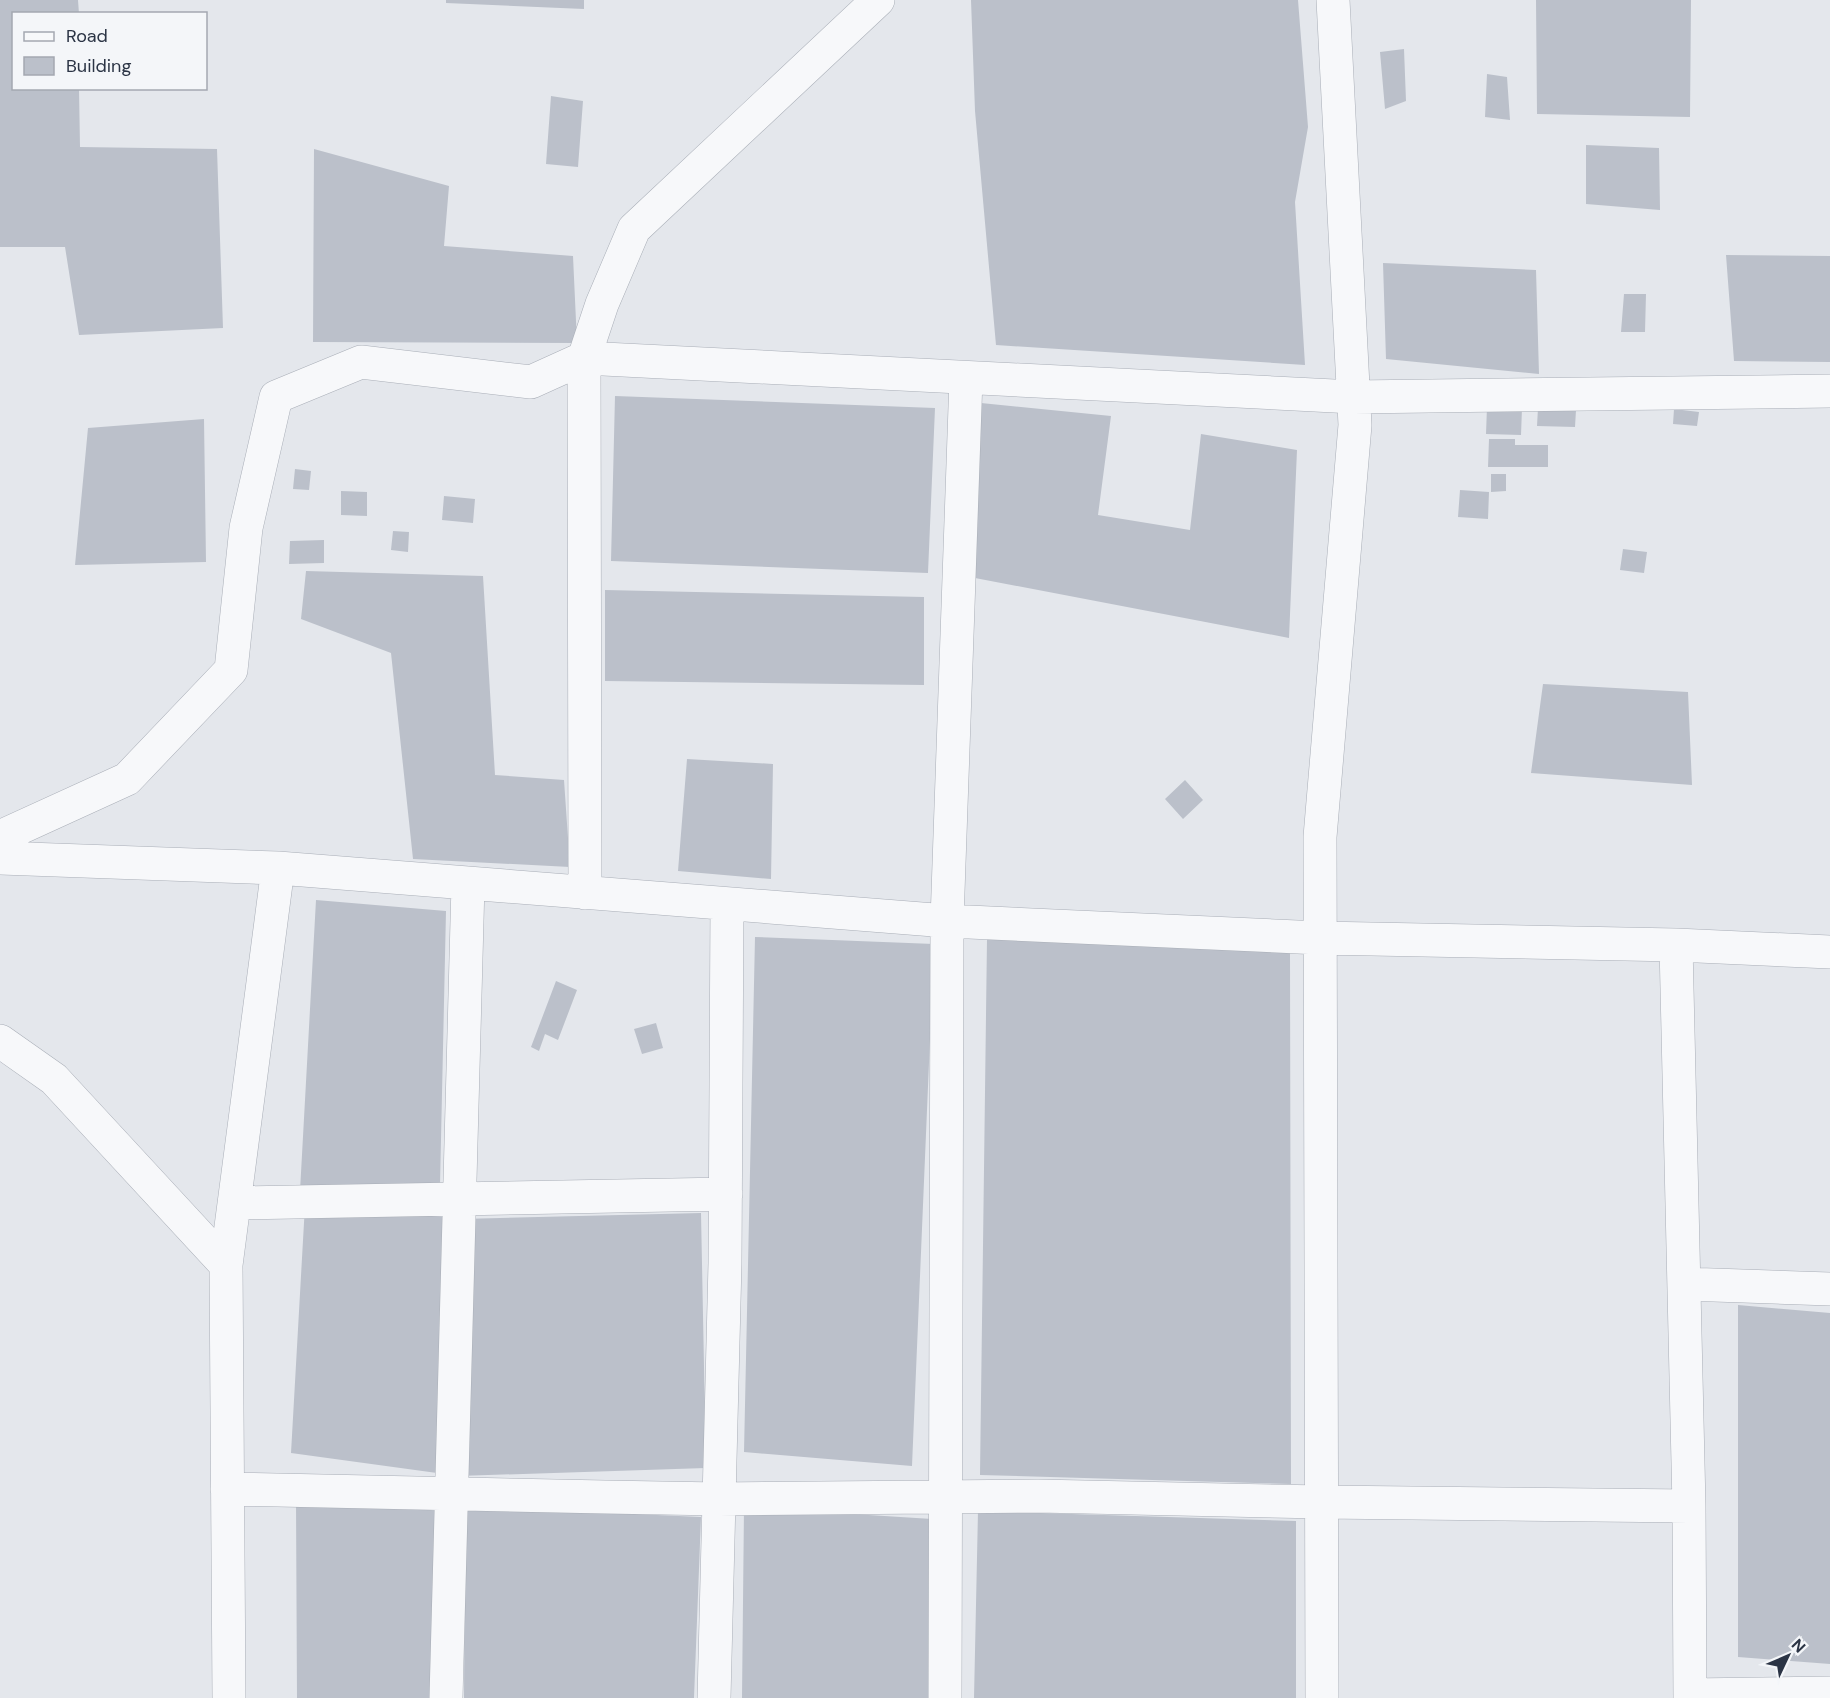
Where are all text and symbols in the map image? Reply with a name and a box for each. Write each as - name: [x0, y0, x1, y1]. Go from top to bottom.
- legend: [12, 12, 207, 90]
- text: Road: [66, 24, 108, 48]
- text: Building: [66, 54, 131, 78]
- north arrow: [1758, 1626, 1818, 1686]
- text: N: [1787, 1634, 1810, 1657]

